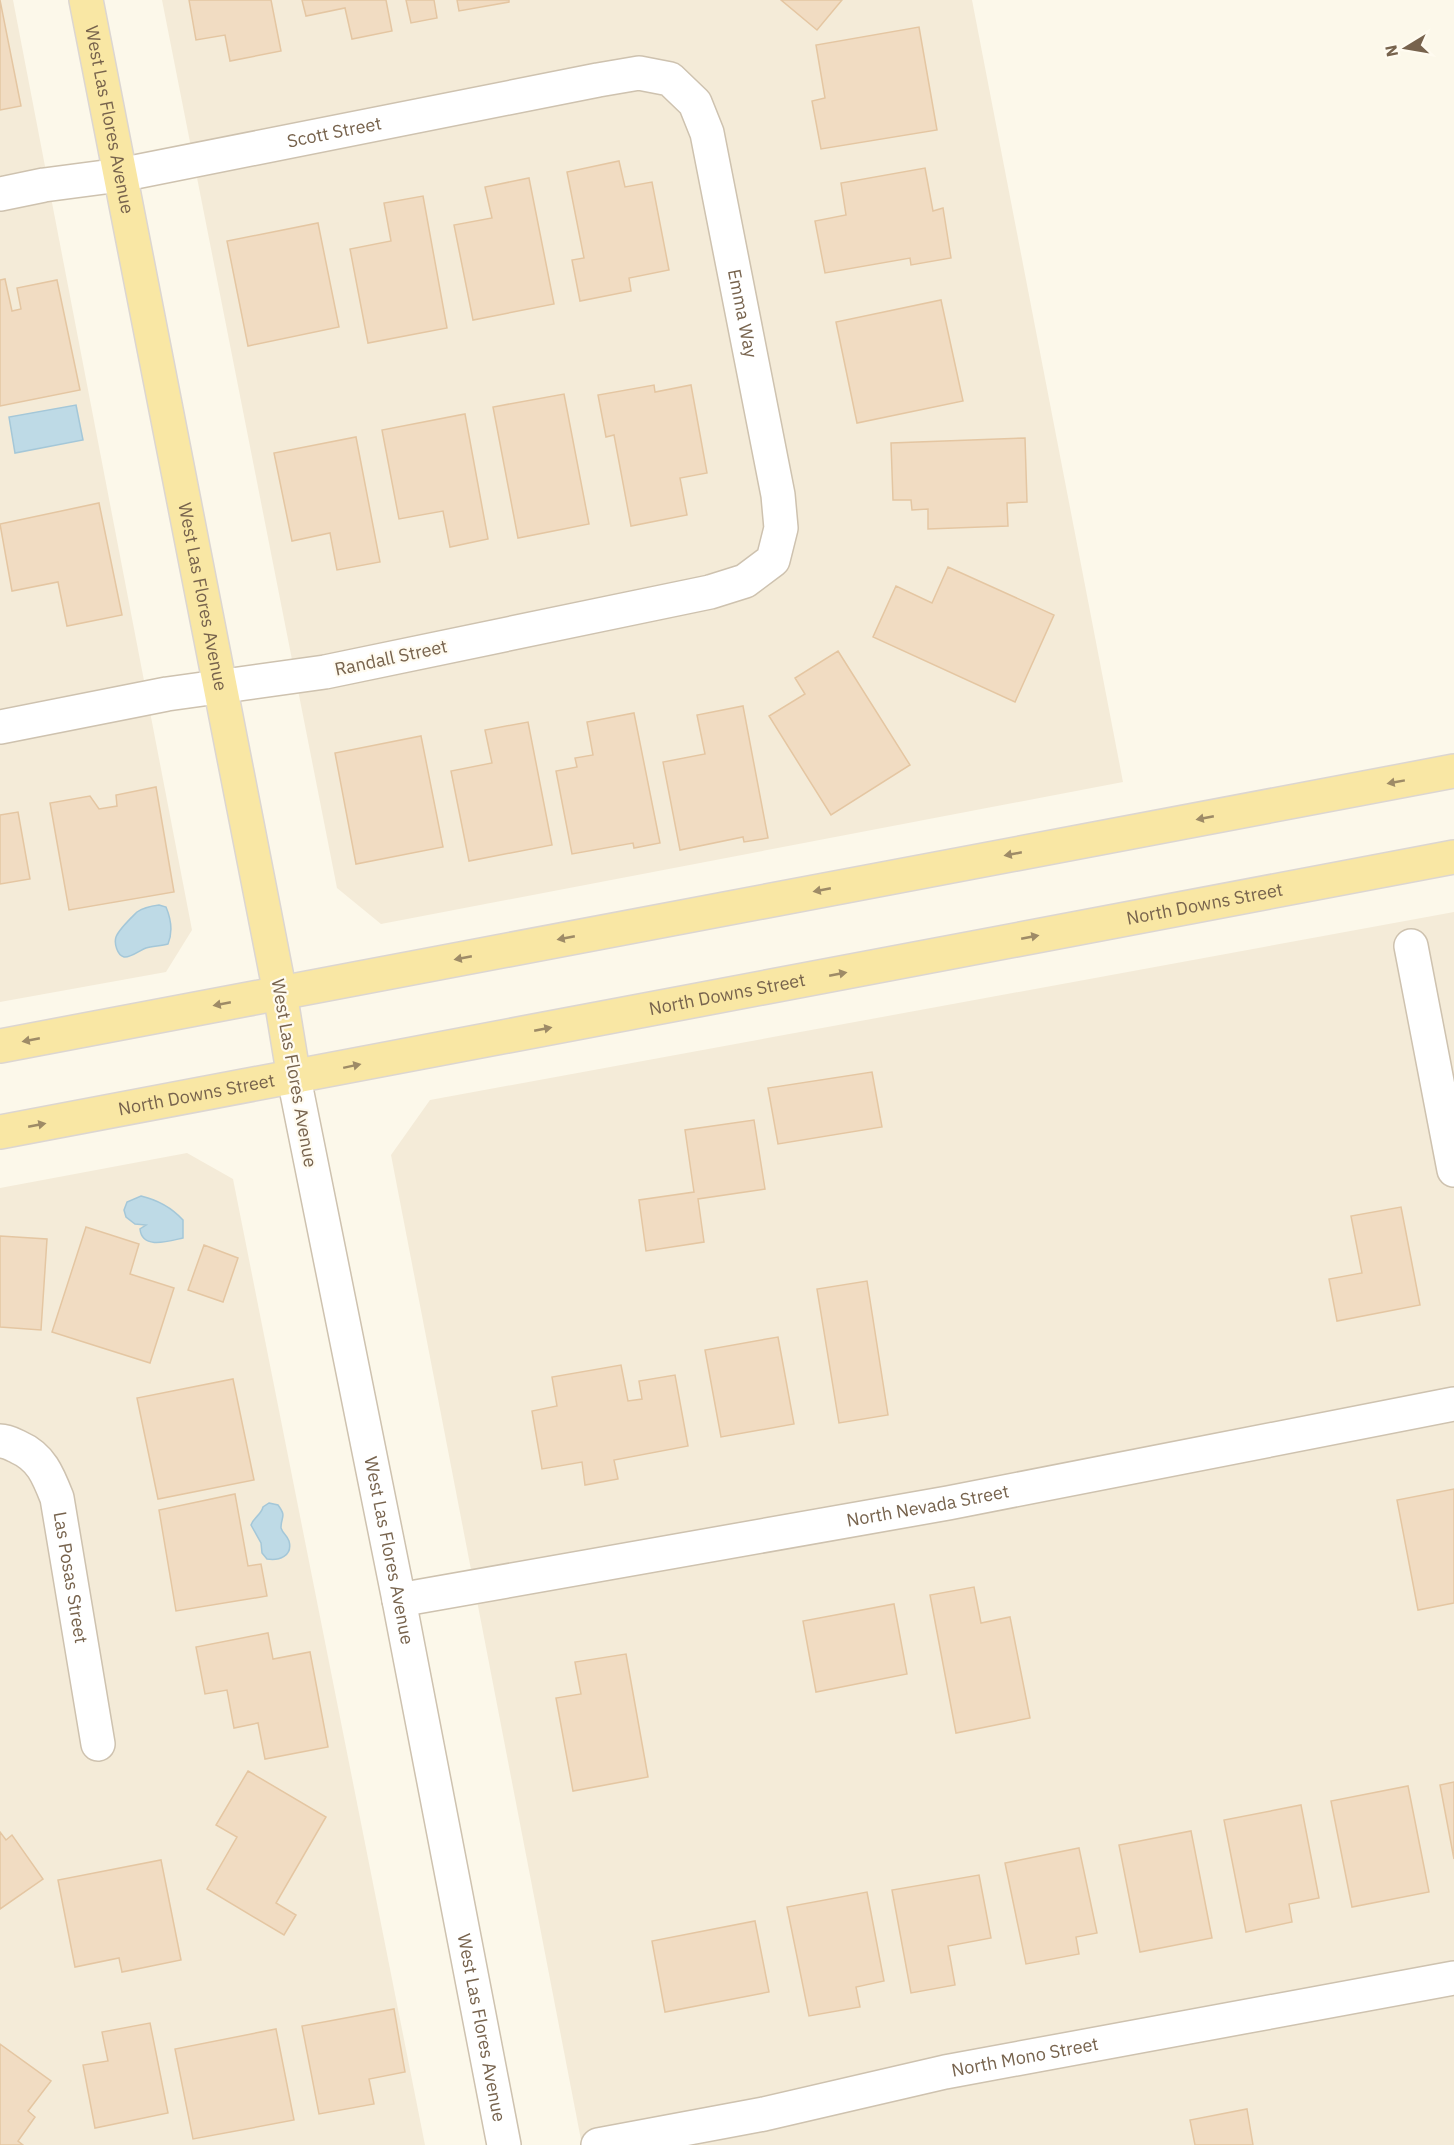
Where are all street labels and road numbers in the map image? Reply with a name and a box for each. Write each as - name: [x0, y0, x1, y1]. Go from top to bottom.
- street label: West Las Flores Avenue: [80, 24, 140, 216]
- street label: Scott Street: [285, 111, 383, 153]
- street label: Emma Way: [723, 267, 763, 360]
- street label: West Las Flores Avenue: [173, 501, 233, 693]
- street label: Randall Street: [332, 634, 449, 681]
- street label: North Downs Street: [1124, 878, 1285, 930]
- street label: North Downs Street: [647, 968, 807, 1020]
- street label: West Las Flores Avenue: [267, 977, 322, 1169]
- street label: North Downs Street: [116, 1068, 277, 1120]
- street label: West Las Flores Avenue: [359, 1454, 419, 1647]
- street label: North Nevada Street: [845, 1479, 1011, 1532]
- street label: Las Posas Street: [48, 1510, 93, 1645]
- street label: West Las Flores Avenue: [453, 1932, 511, 2124]
- street label: North Mono Street: [949, 2032, 1100, 2082]

